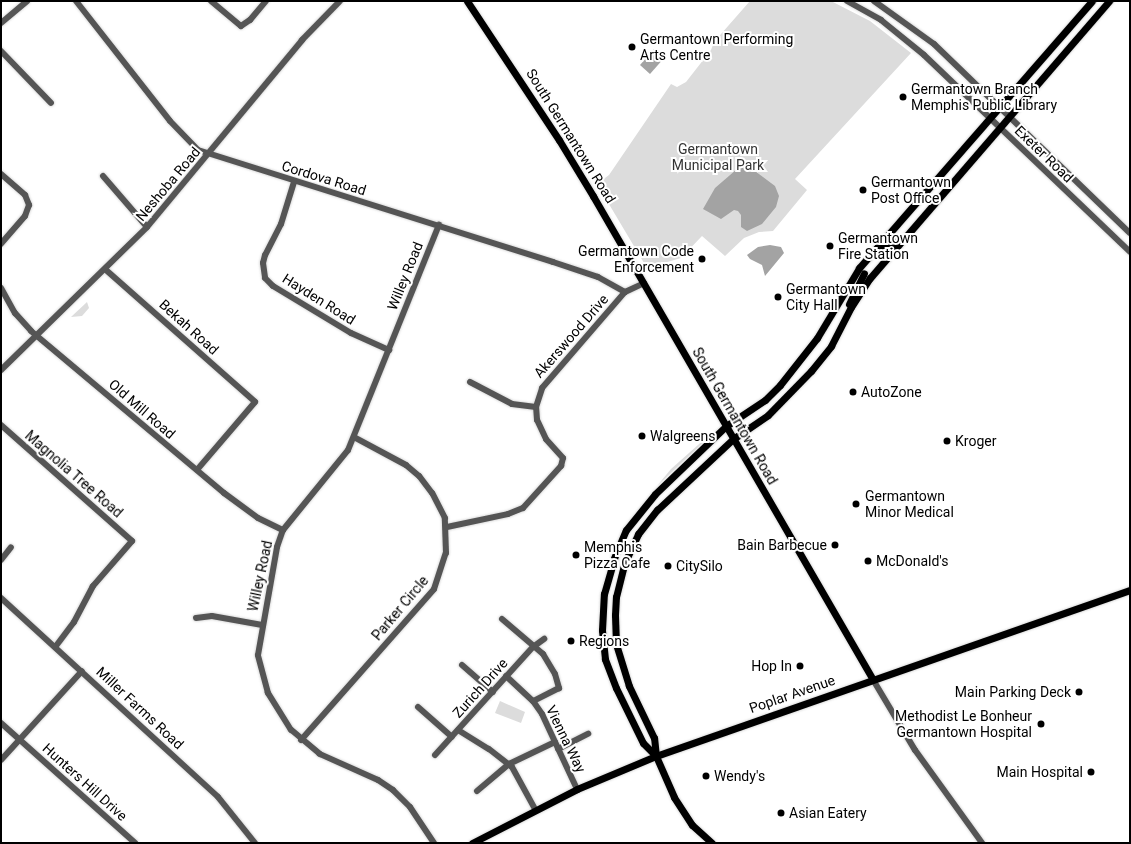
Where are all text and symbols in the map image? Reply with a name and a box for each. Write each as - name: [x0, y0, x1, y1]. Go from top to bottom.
- place label: Germantown Performing Arts Centre: [640, 31, 793, 64]
- marker: Germantown Performing Arts Centre: [627, 42, 637, 52]
- street label: South Germantown Road: [523, 66, 619, 206]
- place label: Germantown Branch Memphis Public Library: [911, 81, 1057, 114]
- marker: Germantown Branch Memphis Public Library: [898, 92, 908, 102]
- street label: Exeter Road: [1011, 122, 1077, 186]
- park label: Germantown Municipal Park: [672, 141, 764, 174]
- street label: Neshoba Road: [132, 144, 204, 224]
- street label: Cordova Road: [280, 157, 368, 199]
- place label: Germantown Post Office: [871, 174, 951, 206]
- marker: Germantown Post Office: [858, 185, 868, 195]
- place label: Germantown Fire Station: [838, 230, 918, 262]
- street label: Willey Road: [384, 239, 426, 313]
- marker: Germantown Fire Station: [825, 241, 835, 251]
- place label: Germantown Code Enforcement: [578, 243, 694, 276]
- marker: Germantown Code Enforcement: [697, 254, 707, 264]
- street label: Hayden Road: [279, 270, 359, 328]
- place label: Germantown City Hall: [786, 281, 866, 314]
- street label: Akerswood Drive: [530, 291, 612, 381]
- marker: Germantown City Hall: [773, 292, 783, 302]
- street label: Bekah Road: [156, 296, 222, 358]
- street label: South Germantown Road: [689, 345, 781, 487]
- street label: Old Mill Road: [105, 376, 179, 442]
- place label: AutoZone: [861, 384, 922, 400]
- marker: AutoZone: [848, 387, 858, 397]
- street label: Magnolia Tree Road: [22, 427, 126, 521]
- place label: Walgreens: [650, 428, 715, 444]
- marker: Walgreens: [637, 431, 647, 441]
- place label: Kroger: [955, 433, 996, 449]
- marker: Kroger: [942, 436, 952, 446]
- place label: Germantown Minor Medical: [865, 488, 954, 520]
- marker: Germantown Minor Medical: [850, 498, 862, 510]
- place label: Bain Barbecue: [737, 537, 827, 553]
- street label: Willey Road: [244, 539, 276, 613]
- place label: Memphis Pizza Cafe: [584, 539, 650, 572]
- marker: Bain Barbecue: [830, 540, 840, 550]
- marker: Memphis Pizza Cafe: [571, 550, 581, 560]
- place label: McDonald's: [876, 553, 948, 569]
- marker: McDonald's: [863, 556, 873, 566]
- place label: CitySilo: [676, 558, 723, 574]
- marker: CitySilo: [663, 561, 673, 571]
- street label: Parker Circle: [368, 572, 432, 644]
- place label: Regions: [579, 633, 629, 649]
- marker: Regions: [566, 636, 576, 646]
- street label: Zurich Drive: [449, 655, 511, 721]
- place label: Hop In: [751, 658, 792, 674]
- marker: Hop In: [795, 661, 805, 671]
- street label: Miller Farms Road: [93, 663, 187, 753]
- street label: Poplar Avenue: [747, 671, 837, 717]
- place label: Main Parking Deck: [955, 684, 1071, 700]
- marker: Main Parking Deck: [1074, 687, 1084, 697]
- street label: Vienna Way: [543, 703, 589, 775]
- place label: Methodist Le Bonheur Germantown Hospital: [895, 708, 1032, 740]
- marker: Methodist Le Bonheur Germantown Hospital: [1035, 718, 1047, 730]
- street label: Hunters Hill Drive: [39, 740, 131, 824]
- place label: Main Hospital: [996, 764, 1083, 780]
- marker: Main Hospital: [1086, 767, 1096, 777]
- place label: Wendy's: [714, 768, 765, 784]
- marker: Wendy's: [701, 771, 711, 781]
- place label: Asian Eatery: [789, 805, 867, 821]
- marker: Asian Eatery: [776, 808, 786, 818]

